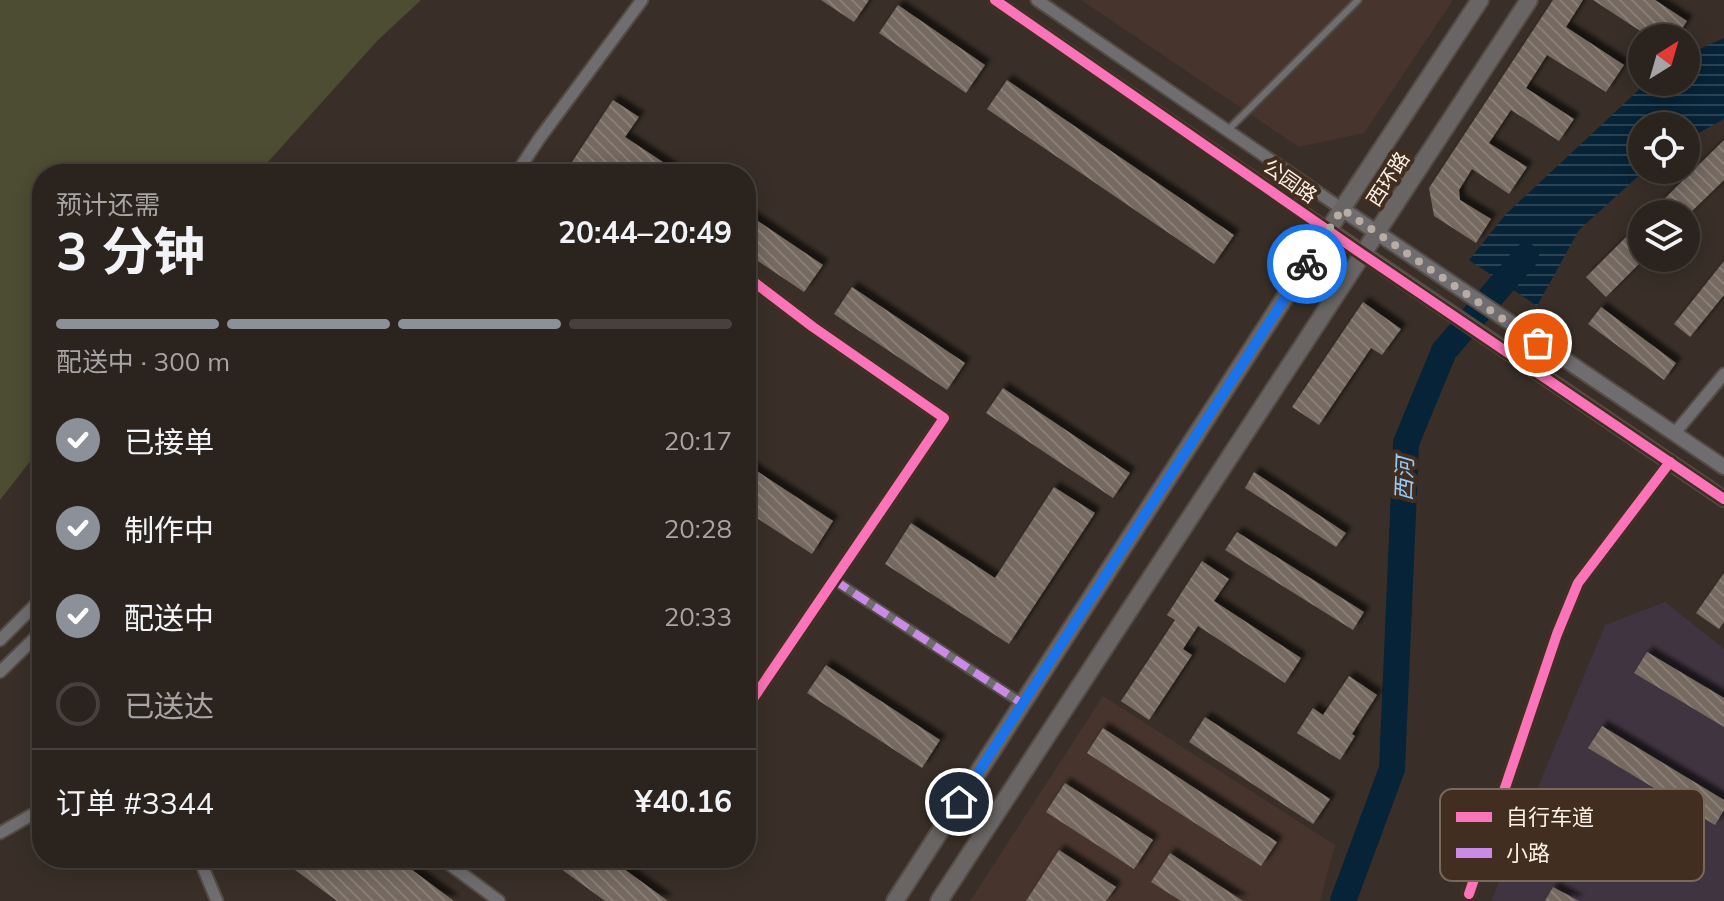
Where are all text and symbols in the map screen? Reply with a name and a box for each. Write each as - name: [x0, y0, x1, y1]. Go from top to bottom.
- north arrow: [1628, 24, 1700, 96]
- map controls: [1628, 24, 1700, 272]
- button: locate: [1628, 112, 1700, 184]
- street label: 西环路: [1361, 147, 1414, 211]
- street label: 公园路: [1259, 153, 1322, 208]
- text: 预计还需: [56, 188, 160, 221]
- button: layers: [1628, 200, 1700, 272]
- text: 20:44–20:49: [558, 213, 732, 251]
- text: 3 分钟: [56, 218, 205, 283]
- courier: [1267, 224, 1347, 304]
- icon: bike: [1285, 242, 1329, 286]
- pin: [1504, 309, 1572, 377]
- icon: bag: [1516, 321, 1560, 365]
- text: 配送中 · 300 m: [56, 345, 230, 378]
- icon: check: [56, 418, 100, 462]
- text: 已接单: [124, 423, 214, 461]
- text: 20:17: [664, 424, 732, 457]
- water label: 西河: [1389, 453, 1419, 501]
- icon: check: [56, 506, 100, 550]
- text: 制作中: [124, 511, 214, 549]
- text: 20:28: [664, 512, 732, 545]
- icon: check: [56, 594, 100, 638]
- text: 配送中: [124, 599, 214, 637]
- text: 20:33: [664, 600, 732, 633]
- text: 已送达: [124, 687, 214, 725]
- pin: [925, 768, 993, 836]
- icon: home: [937, 780, 981, 824]
- text: ¥40.16: [635, 782, 732, 820]
- text: 订单 #3344: [56, 784, 214, 822]
- legend: [1440, 789, 1704, 881]
- text: 自行车道: [1506, 803, 1594, 831]
- text: 小路: [1506, 839, 1550, 867]

